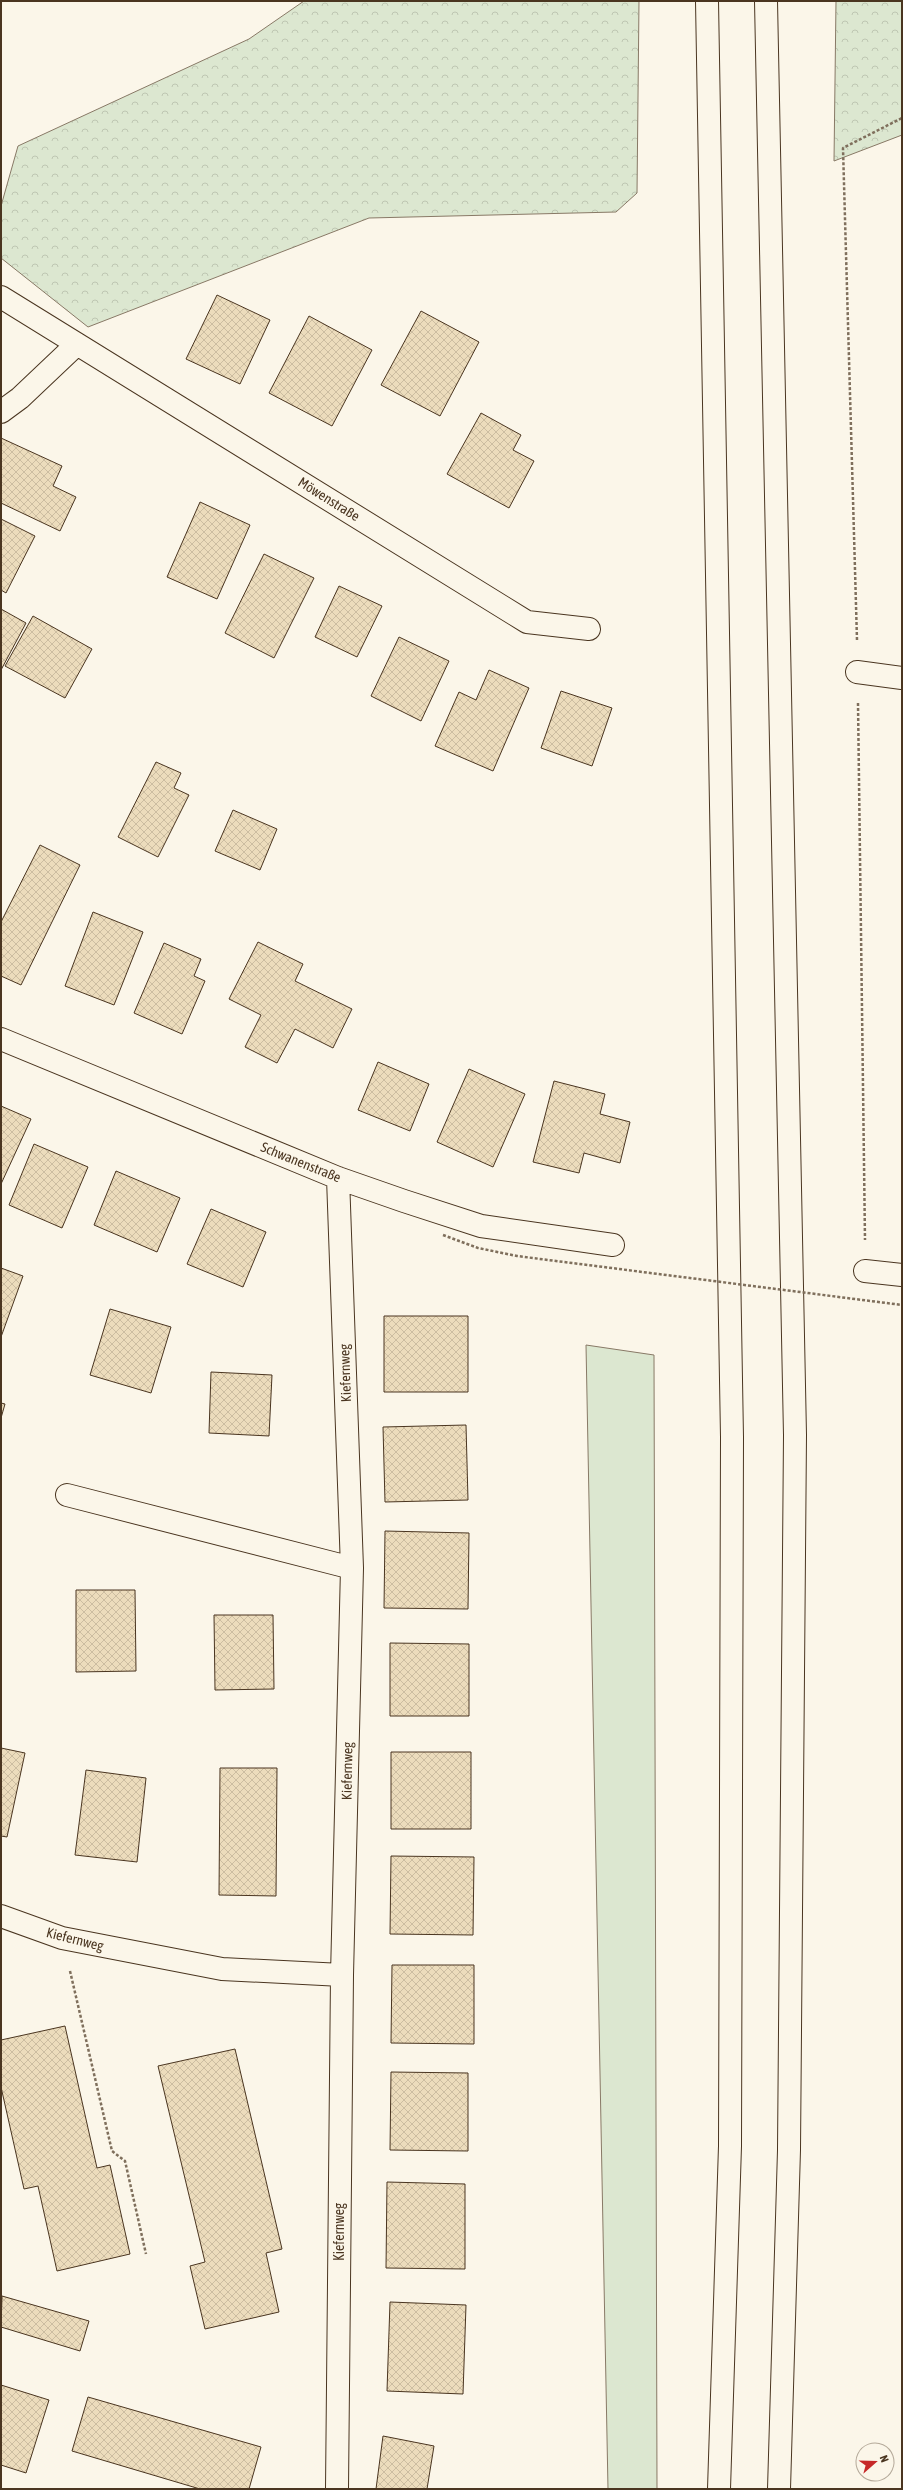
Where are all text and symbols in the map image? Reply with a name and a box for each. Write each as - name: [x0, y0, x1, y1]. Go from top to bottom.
- street label: Möwenstraße: [295, 474, 363, 524]
- street label: Schwanenstraße: [259, 1139, 343, 1185]
- street label: Kiefernweg: [336, 1344, 354, 1402]
- street label: Kiefernweg: [338, 1742, 356, 1800]
- street label: Kiefernweg: [45, 1924, 105, 1954]
- street label: Kiefernweg: [331, 2203, 347, 2261]
- north arrow: [855, 2442, 895, 2482]
- text: N: [878, 2453, 891, 2464]

